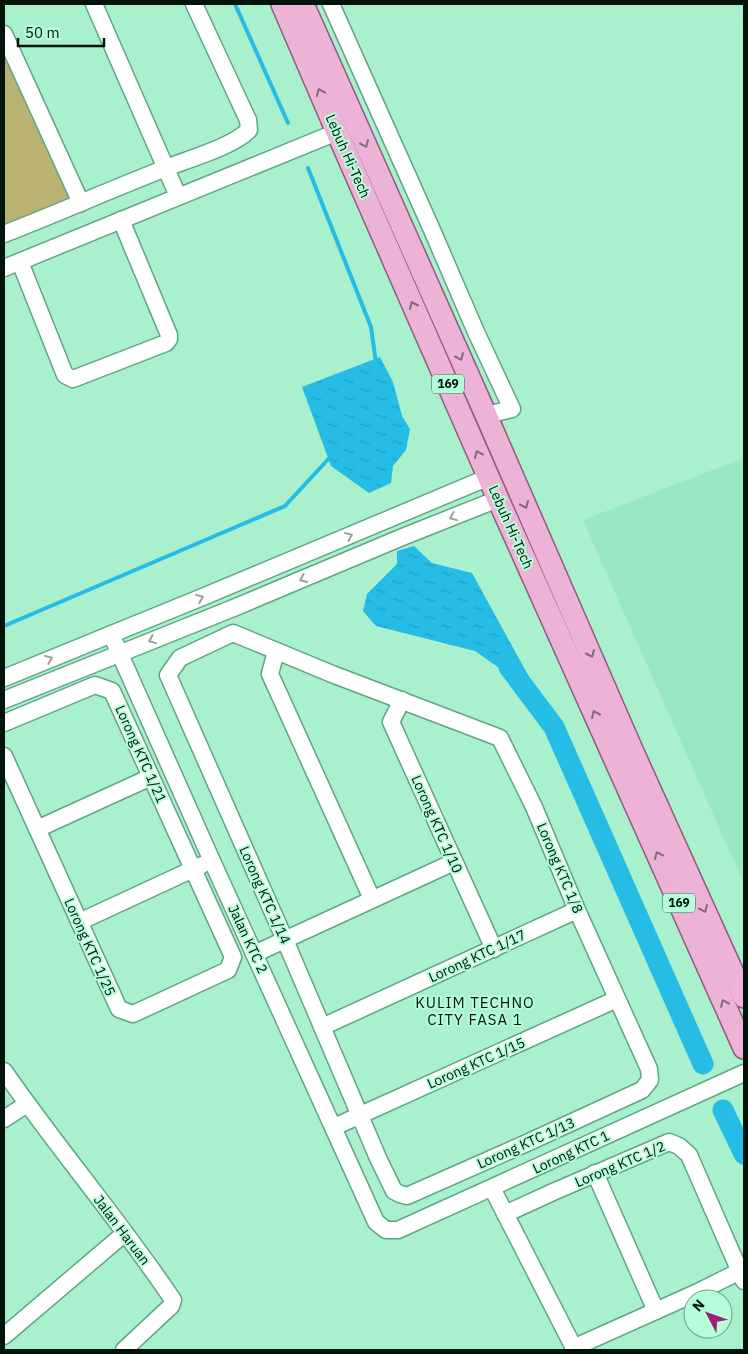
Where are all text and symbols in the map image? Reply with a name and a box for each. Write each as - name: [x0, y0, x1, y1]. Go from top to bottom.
- scale bar: [18, 15, 104, 47]
- text: 50 m: [25, 23, 60, 42]
- one-way arrow: [316, 88, 326, 97]
- street label: Lebuh Hi-Tech: [321, 111, 375, 201]
- one-way arrow: [359, 139, 370, 148]
- one-way arrow: [409, 301, 419, 310]
- one-way arrow: [453, 352, 464, 361]
- road number: 169: [432, 374, 464, 394]
- one-way arrow: [474, 450, 485, 459]
- street label: Lebuh Hi-Tech: [484, 482, 538, 572]
- one-way arrow: [519, 500, 530, 509]
- one-way arrow: [449, 511, 458, 522]
- one-way arrow: [345, 531, 353, 541]
- one-way arrow: [299, 573, 308, 584]
- one-way arrow: [195, 594, 203, 604]
- one-way arrow: [148, 634, 157, 645]
- one-way arrow: [584, 649, 595, 658]
- one-way arrow: [44, 655, 53, 665]
- street label: Lorong KTC 1/21: [111, 702, 171, 806]
- one-way arrow: [590, 710, 601, 719]
- street label: Lorong KTC 1/10: [407, 772, 467, 876]
- street label: Lorong KTC 1/8: [533, 820, 587, 916]
- street label: Lorong KTC 1/14: [235, 843, 295, 947]
- one-way arrow: [653, 851, 664, 860]
- road number: 169: [663, 894, 695, 912]
- street label: Lorong KTC 1/25: [60, 895, 120, 999]
- street label: Jalan KTC 2: [224, 902, 272, 976]
- one-way arrow: [698, 904, 709, 913]
- street label: Lorong KTC 1/17: [426, 926, 528, 986]
- district label: KULIM TECHNO CITY FASA 1: [415, 993, 535, 1029]
- one-way arrow: [720, 999, 731, 1008]
- street label: Lorong KTC 1/15: [424, 1033, 528, 1093]
- street label: Lorong KTC 1/13: [475, 1114, 577, 1172]
- street label: Lorong KTC 1: [530, 1127, 612, 1177]
- street label: Lorong KTC 1/2: [572, 1137, 668, 1191]
- street label: Jalan Haruan: [90, 1191, 154, 1269]
- north arrow: [683, 1289, 733, 1339]
- text: N: [688, 1296, 708, 1315]

